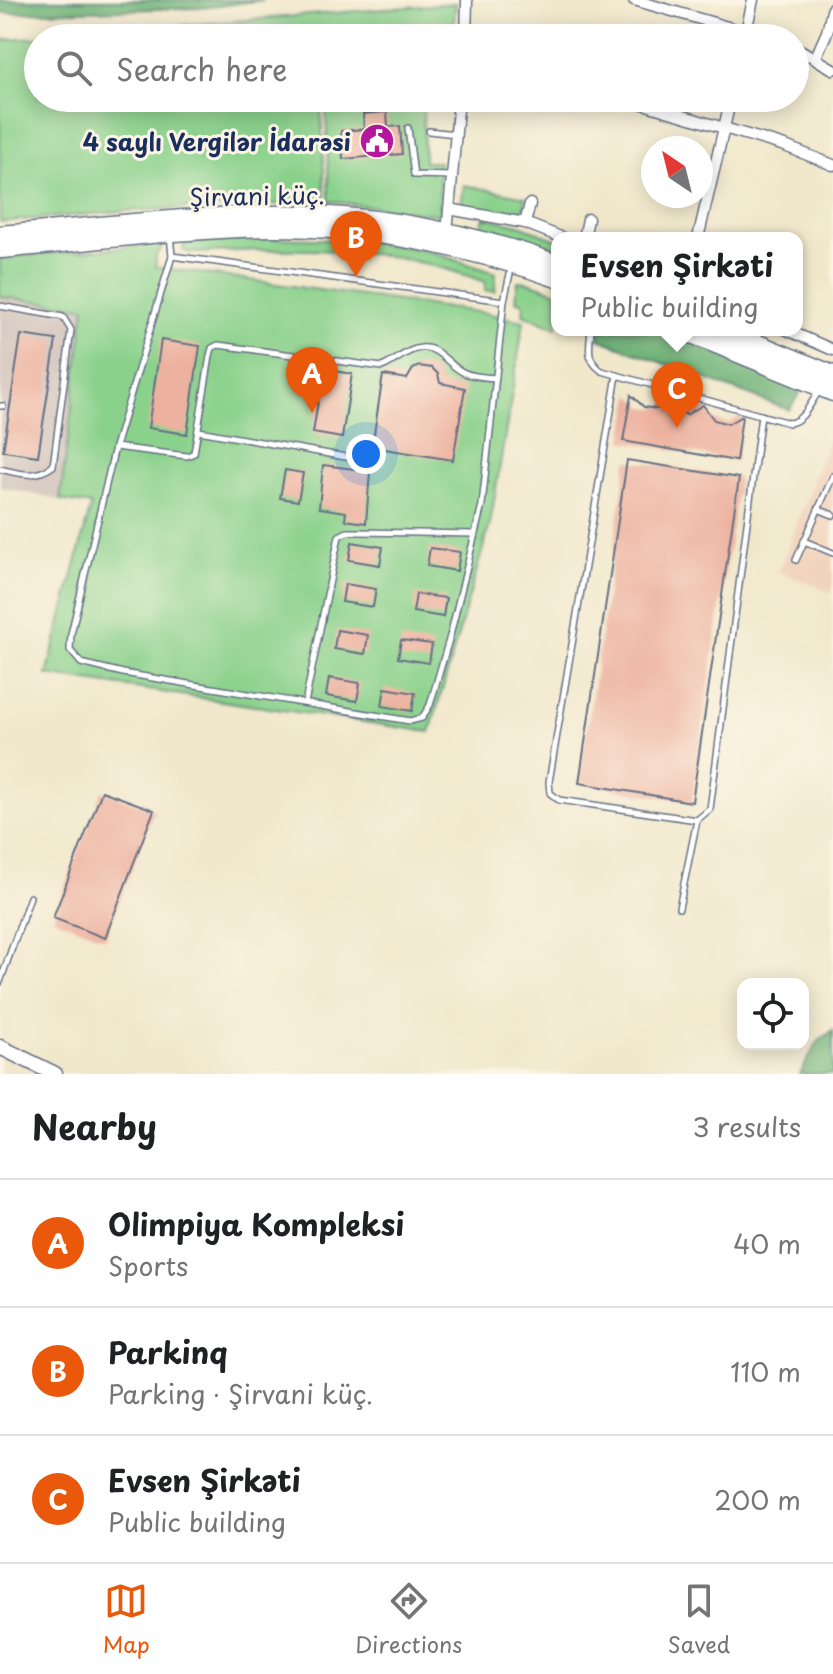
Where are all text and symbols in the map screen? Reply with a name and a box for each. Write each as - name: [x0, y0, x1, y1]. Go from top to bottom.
- search box: [24, 24, 809, 112]
- icon: search: [52, 46, 96, 90]
- text: Search here: [116, 46, 288, 91]
- public building icon: 4 saylı Vergilər İdarəsi: [358, 122, 396, 160]
- place label: 4 saylı Vergilər İdarəsi: [82, 123, 351, 159]
- north arrow: [641, 136, 713, 208]
- street label: Şirvani küç.: [189, 176, 325, 214]
- pin: B: [330, 211, 382, 277]
- popup: [551, 232, 803, 336]
- text: Evsen Şirkəti: [581, 242, 773, 287]
- text: Public building: [581, 287, 759, 326]
- pin: A: [286, 347, 338, 413]
- pin: C: [651, 362, 703, 428]
- your location: [346, 434, 386, 474]
- map controls: [737, 978, 809, 1050]
- button: locate: [737, 978, 809, 1050]
- text: Nearby: [32, 1100, 157, 1152]
- text: 3 results: [693, 1107, 801, 1146]
- text: Olimpiya Kompleksi: [108, 1201, 405, 1246]
- text: A: [48, 1224, 68, 1263]
- text: 40 m: [733, 1224, 801, 1263]
- text: Sports: [108, 1246, 188, 1285]
- text: Parkinq: [108, 1329, 228, 1374]
- text: B: [49, 1352, 67, 1391]
- text: 110 m: [730, 1352, 801, 1391]
- text: Parking · Şirvani küç.: [108, 1374, 373, 1413]
- text: Evsen Şirkəti: [108, 1457, 301, 1502]
- text: C: [48, 1480, 68, 1519]
- text: 200 m: [714, 1480, 801, 1519]
- text: Public building: [108, 1502, 286, 1541]
- tab: Map: [103, 1579, 150, 1660]
- tab: Directions: [355, 1579, 462, 1660]
- tab: Saved: [668, 1579, 730, 1660]

